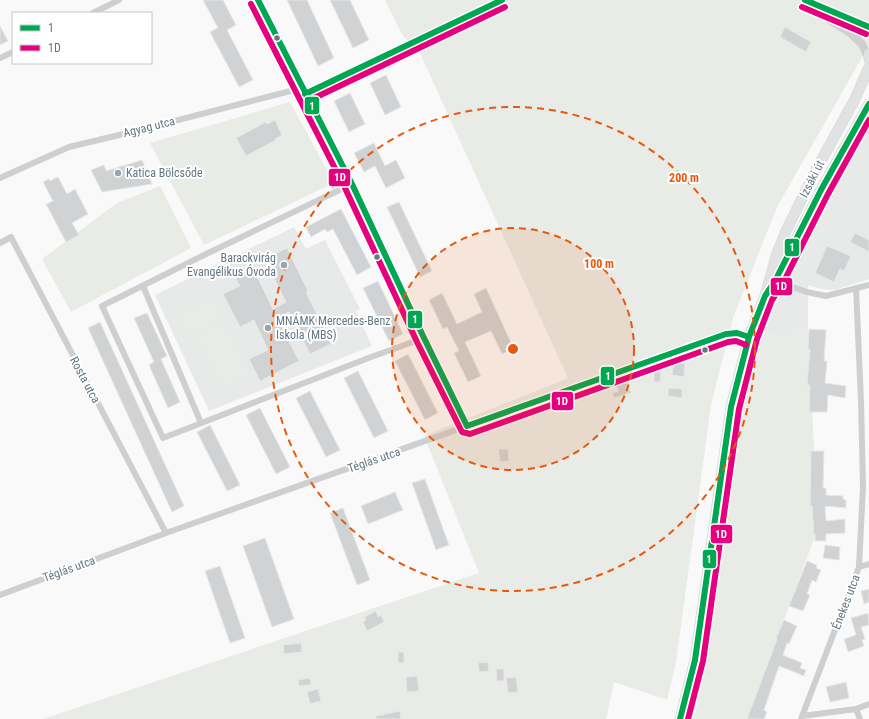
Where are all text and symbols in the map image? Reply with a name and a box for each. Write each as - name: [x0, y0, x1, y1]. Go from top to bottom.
- legend: [12, 12, 152, 64]
- text: 1: [48, 21, 54, 35]
- unlabelled marker: [272, 33, 282, 43]
- text: 1D: [48, 41, 61, 55]
- line badge: 1: [304, 96, 320, 115]
- text: 1: [309, 100, 315, 113]
- street label: Agyag utca: [122, 114, 177, 140]
- street label: Izsáki út: [797, 158, 827, 200]
- place label: Katica Bölcsőde: [126, 166, 203, 180]
- marker: Katica Bölcsőde: [113, 168, 123, 178]
- line badge: 1D: [328, 168, 351, 187]
- text: 1D: [334, 171, 346, 184]
- text: 200 m: [669, 171, 699, 185]
- line badge: 1: [784, 238, 800, 257]
- text: 1: [789, 241, 795, 254]
- place label: Barackvirág Evangélikus Óvoda: [187, 251, 276, 279]
- unlabelled marker: [372, 252, 382, 262]
- text: 100 m: [584, 257, 614, 271]
- marker: Barackvirág Evangélikus Óvoda: [279, 260, 289, 270]
- line badge: 1D: [770, 277, 793, 296]
- text: 1D: [775, 280, 787, 293]
- line badge: 1: [407, 310, 423, 329]
- place label: MNÁMK Mercedes-Benz Iskola (MBS): [276, 313, 391, 342]
- text: 1: [412, 313, 418, 326]
- marker: MNÁMK Mercedes-Benz Iskola (MBS): [263, 323, 273, 333]
- centre of rings: [506, 342, 520, 356]
- unlabelled marker: [700, 345, 710, 355]
- street label: Rosta utca: [67, 354, 103, 406]
- line badge: 1: [600, 366, 615, 386]
- text: 1: [605, 370, 611, 383]
- line badge: 1D: [551, 391, 574, 411]
- text: 1D: [556, 395, 568, 408]
- street label: Téglás utca: [346, 444, 402, 476]
- line badge: 1D: [710, 524, 733, 544]
- text: 1D: [715, 528, 727, 541]
- line badge: 1: [702, 549, 717, 569]
- street label: Téglás utca: [41, 553, 97, 585]
- text: 1: [706, 553, 712, 566]
- street label: Énekes utca: [828, 572, 863, 631]

